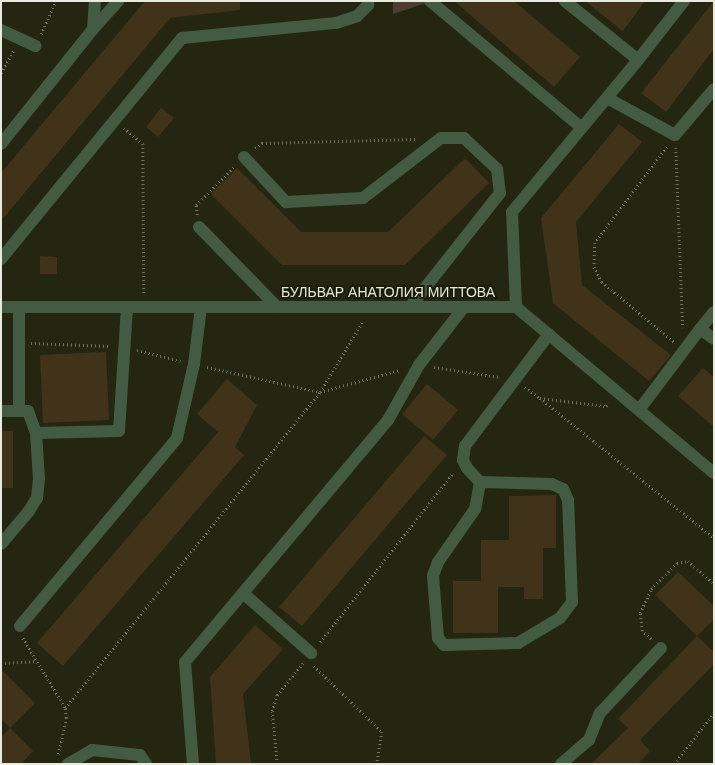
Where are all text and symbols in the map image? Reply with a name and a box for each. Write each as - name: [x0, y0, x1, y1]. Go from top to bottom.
- street label: БУЛЬВАР АНАТОЛИЯ МИТТОВА: [281, 284, 495, 300]

